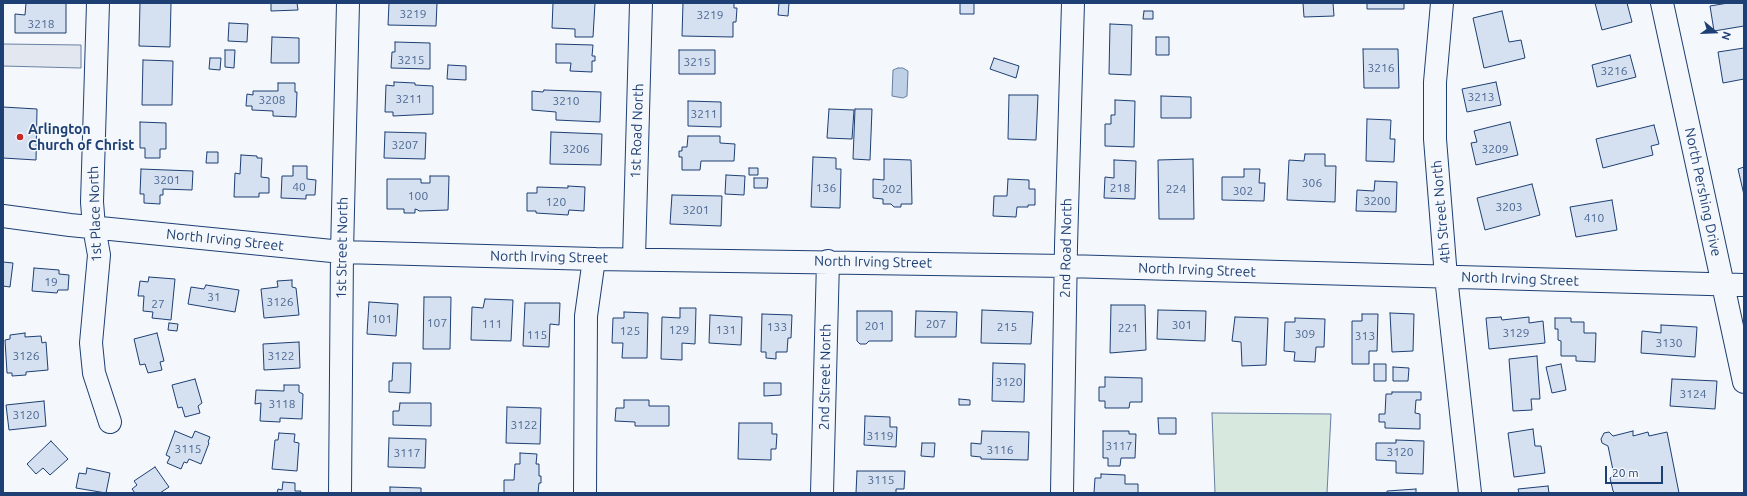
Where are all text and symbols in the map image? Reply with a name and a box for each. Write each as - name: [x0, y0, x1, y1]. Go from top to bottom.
- house number: 3219: [399, 7, 427, 21]
- house number: 3219: [696, 8, 724, 22]
- north arrow: [1695, 12, 1735, 52]
- house number: 3218: [27, 17, 55, 31]
- text: N: [1719, 30, 1733, 42]
- house number: 3215: [397, 53, 425, 67]
- house number: 3215: [683, 55, 711, 69]
- house number: 3216: [1367, 61, 1395, 75]
- house number: 3216: [1600, 64, 1628, 78]
- street label: 1st Road North: [627, 83, 647, 179]
- house number: 3213: [1467, 90, 1495, 104]
- house number: 3211: [395, 92, 423, 106]
- house number: 3208: [258, 93, 286, 107]
- house number: 3210: [552, 94, 580, 108]
- house number: 3211: [690, 107, 718, 121]
- place label: Arlington Church of Christ: [28, 121, 134, 154]
- street label: North Pershing Drive: [1681, 126, 1725, 258]
- marker: Arlington Church of Christ: [15, 132, 25, 142]
- house number: 3207: [391, 138, 419, 152]
- house number: 3206: [562, 142, 590, 156]
- house number: 3209: [1481, 142, 1509, 156]
- street label: 4th Street North: [1428, 160, 1454, 264]
- street label: 1st Place North: [85, 166, 105, 262]
- house number: 3201: [153, 173, 181, 187]
- house number: 306: [1302, 176, 1322, 190]
- house number: 40: [292, 180, 306, 194]
- house number: 136: [816, 181, 836, 195]
- house number: 218: [1110, 181, 1130, 195]
- house number: 202: [882, 182, 902, 196]
- house number: 224: [1166, 182, 1186, 196]
- house number: 302: [1233, 184, 1253, 198]
- house number: 100: [408, 189, 428, 203]
- house number: 3200: [1363, 194, 1391, 208]
- house number: 120: [546, 195, 566, 209]
- street label: 1st Street North: [333, 197, 351, 299]
- street label: 2nd Road North: [1057, 198, 1075, 298]
- house number: 3203: [1495, 200, 1523, 214]
- house number: 3201: [682, 203, 710, 217]
- house number: 410: [1584, 211, 1604, 225]
- street label: North Irving Street: [165, 225, 285, 255]
- street label: North Irving Street: [490, 248, 608, 266]
- street label: North Irving Street: [814, 253, 932, 271]
- street label: North Irving Street: [1138, 260, 1256, 280]
- street label: North Irving Street: [1461, 269, 1579, 289]
- house number: 19: [44, 275, 58, 289]
- house number: 31: [207, 290, 221, 304]
- house number: 3126: [266, 295, 294, 309]
- house number: 27: [151, 297, 165, 311]
- house number: 101: [372, 312, 392, 326]
- house number: 107: [427, 316, 447, 330]
- house number: 111: [482, 317, 502, 331]
- house number: 207: [926, 317, 946, 331]
- house number: 301: [1172, 318, 1192, 332]
- house number: 201: [865, 319, 885, 333]
- house number: 133: [767, 320, 787, 334]
- house number: 215: [997, 320, 1017, 334]
- house number: 221: [1118, 321, 1138, 335]
- house number: 129: [669, 323, 689, 337]
- house number: 131: [716, 323, 736, 337]
- house number: 125: [620, 324, 640, 338]
- street label: 2nd Street North: [816, 324, 834, 430]
- house number: 3129: [1502, 326, 1530, 340]
- house number: 309: [1295, 327, 1315, 341]
- house number: 115: [527, 328, 547, 342]
- house number: 313: [1355, 329, 1375, 343]
- house number: 3130: [1655, 336, 1683, 350]
- house number: 3126: [12, 349, 40, 363]
- house number: 3122: [267, 349, 295, 363]
- house number: 3120: [995, 375, 1023, 389]
- house number: 3124: [1679, 387, 1707, 401]
- house number: 3118: [268, 397, 296, 411]
- house number: 3120: [12, 408, 40, 422]
- house number: 3122: [510, 418, 538, 432]
- house number: 3119: [866, 429, 894, 443]
- house number: 3117: [1105, 439, 1133, 453]
- house number: 3115: [174, 442, 202, 456]
- house number: 3116: [986, 443, 1014, 457]
- house number: 3120: [1386, 445, 1414, 459]
- house number: 3117: [393, 446, 421, 460]
- scale bar: [1607, 458, 1665, 484]
- text: 20 m: [1612, 466, 1639, 479]
- house number: 3115: [867, 473, 895, 487]

